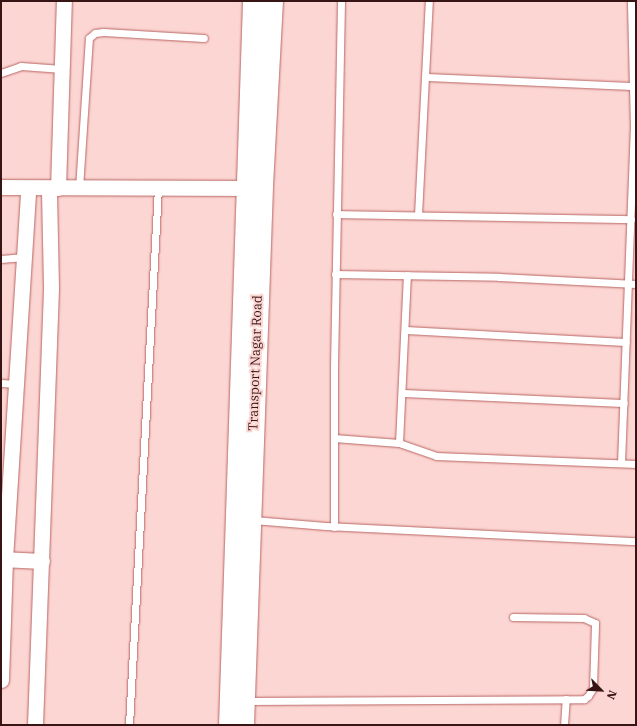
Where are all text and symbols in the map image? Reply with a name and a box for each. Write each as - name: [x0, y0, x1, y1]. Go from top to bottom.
- street label: Transport Nagar Road: [246, 295, 266, 431]
- north arrow: [581, 670, 621, 710]
- text: N: [604, 688, 620, 702]

